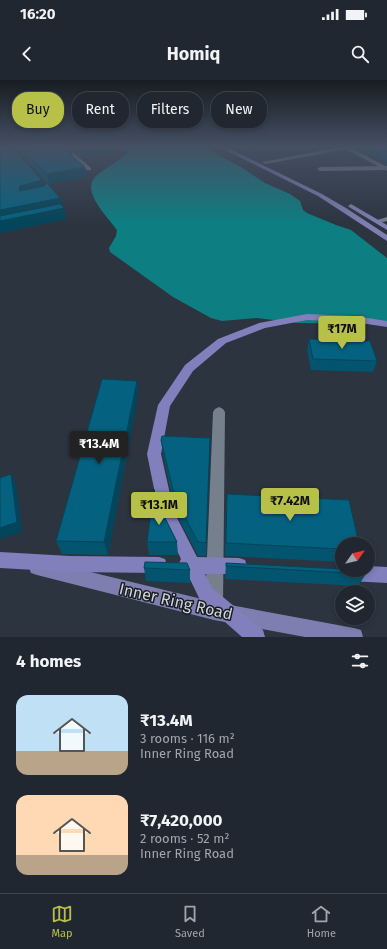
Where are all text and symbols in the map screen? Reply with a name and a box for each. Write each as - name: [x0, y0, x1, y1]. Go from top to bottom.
- text: 16:20: [20, 5, 56, 23]
- icon: back: [16, 43, 38, 65]
- text: Homiq: [167, 43, 220, 65]
- icon: search: [349, 43, 371, 65]
- chip: Buy: [12, 92, 64, 128]
- chip: Rent: [72, 92, 129, 128]
- chip: Filters: [137, 92, 203, 128]
- chip: New: [211, 92, 267, 128]
- pin: ₹17M: [318, 316, 366, 350]
- text: ₹17M: [327, 321, 357, 336]
- pin: ₹13.4M: [66, 431, 132, 465]
- text: ₹13.4M: [79, 436, 119, 451]
- pin: ₹7.42M: [257, 488, 323, 522]
- pin: ₹13.1M: [126, 492, 192, 526]
- text: ₹7.42M: [270, 493, 310, 508]
- text: ₹13.1M: [140, 497, 178, 512]
- north arrow: [335, 537, 375, 577]
- map controls: [335, 537, 375, 625]
- street label: Inner Ring Road: [117, 579, 234, 624]
- button: layers: [335, 585, 375, 625]
- icon: filters: [349, 650, 371, 672]
- text: 4 homes: [16, 651, 81, 672]
- text: ₹13.4M: [140, 710, 193, 731]
- icon: home: [48, 711, 96, 759]
- text: 3 rooms · 116 m²: [140, 731, 235, 746]
- text: Inner Ring Road: [140, 746, 234, 761]
- text: ₹7,420,000: [140, 810, 223, 831]
- icon: home: [48, 811, 96, 859]
- text: 2 rooms · 52 m²: [140, 831, 229, 846]
- text: Inner Ring Road: [140, 846, 234, 861]
- tab: Map: [51, 903, 73, 940]
- tab: Saved: [175, 903, 205, 940]
- tab: Home: [307, 903, 336, 940]

